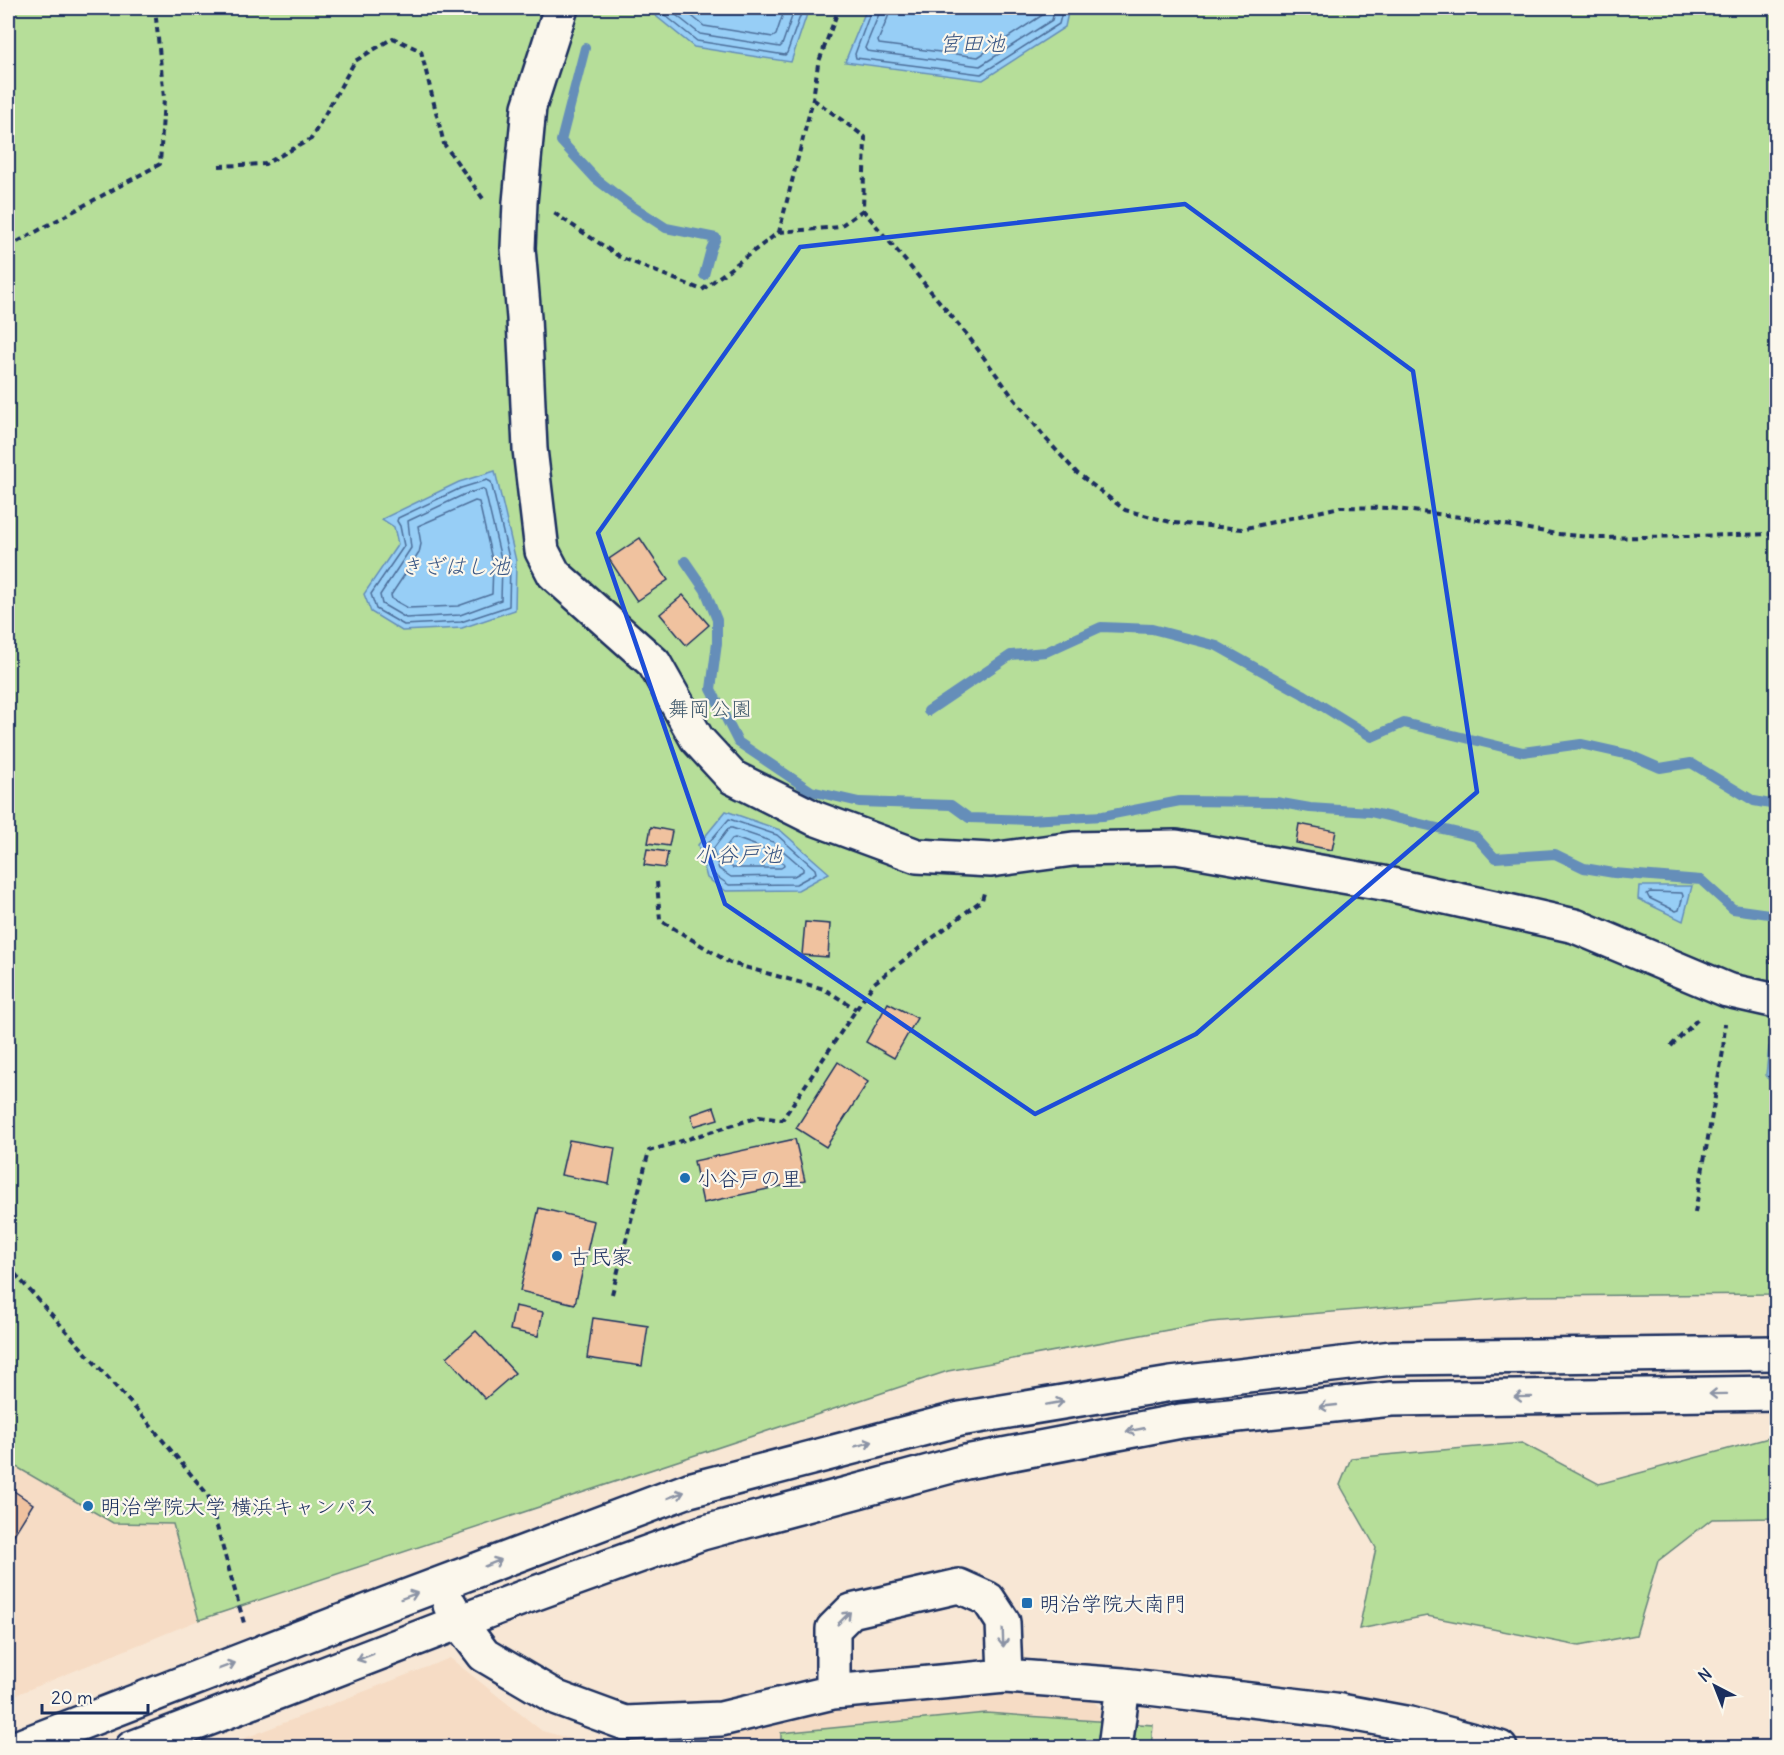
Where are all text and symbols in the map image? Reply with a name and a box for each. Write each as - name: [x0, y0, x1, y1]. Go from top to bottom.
- water label: 宮田池: [939, 29, 1006, 57]
- water label: きざはし池: [400, 552, 511, 580]
- park label: 舞岡公園: [668, 695, 752, 722]
- water label: 小谷戸池: [694, 840, 783, 868]
- place label: 小谷戸の里: [697, 1165, 802, 1192]
- marker: 小谷戸の里: [678, 1171, 692, 1185]
- place label: 古民家: [569, 1243, 632, 1270]
- marker: 古民家: [550, 1249, 564, 1263]
- one-way arrow: [1709, 1388, 1729, 1400]
- one-way arrow: [1514, 1391, 1534, 1403]
- one-way arrow: [1044, 1398, 1064, 1409]
- one-way arrow: [1319, 1400, 1339, 1411]
- one-way arrow: [1126, 1425, 1145, 1436]
- one-way arrow: [854, 1438, 873, 1450]
- one-way arrow: [666, 1489, 685, 1500]
- place label: 明治学院大学 横浜キャンパス: [100, 1493, 377, 1520]
- marker: 明治学院大学 横浜キャンパス: [81, 1499, 95, 1513]
- one-way arrow: [484, 1557, 502, 1568]
- one-way arrow: [399, 1589, 418, 1600]
- place label: 明治学院大南門: [1039, 1590, 1186, 1617]
- marker: 明治学院大南門: [1020, 1596, 1034, 1610]
- one-way arrow: [837, 1610, 852, 1625]
- one-way arrow: [998, 1627, 1009, 1647]
- one-way arrow: [356, 1653, 375, 1664]
- north arrow: [1685, 1656, 1745, 1716]
- one-way arrow: [217, 1660, 236, 1671]
- text: N: [1694, 1664, 1716, 1686]
- scale bar: [42, 1677, 148, 1715]
- text: 20 m: [51, 1686, 93, 1709]

